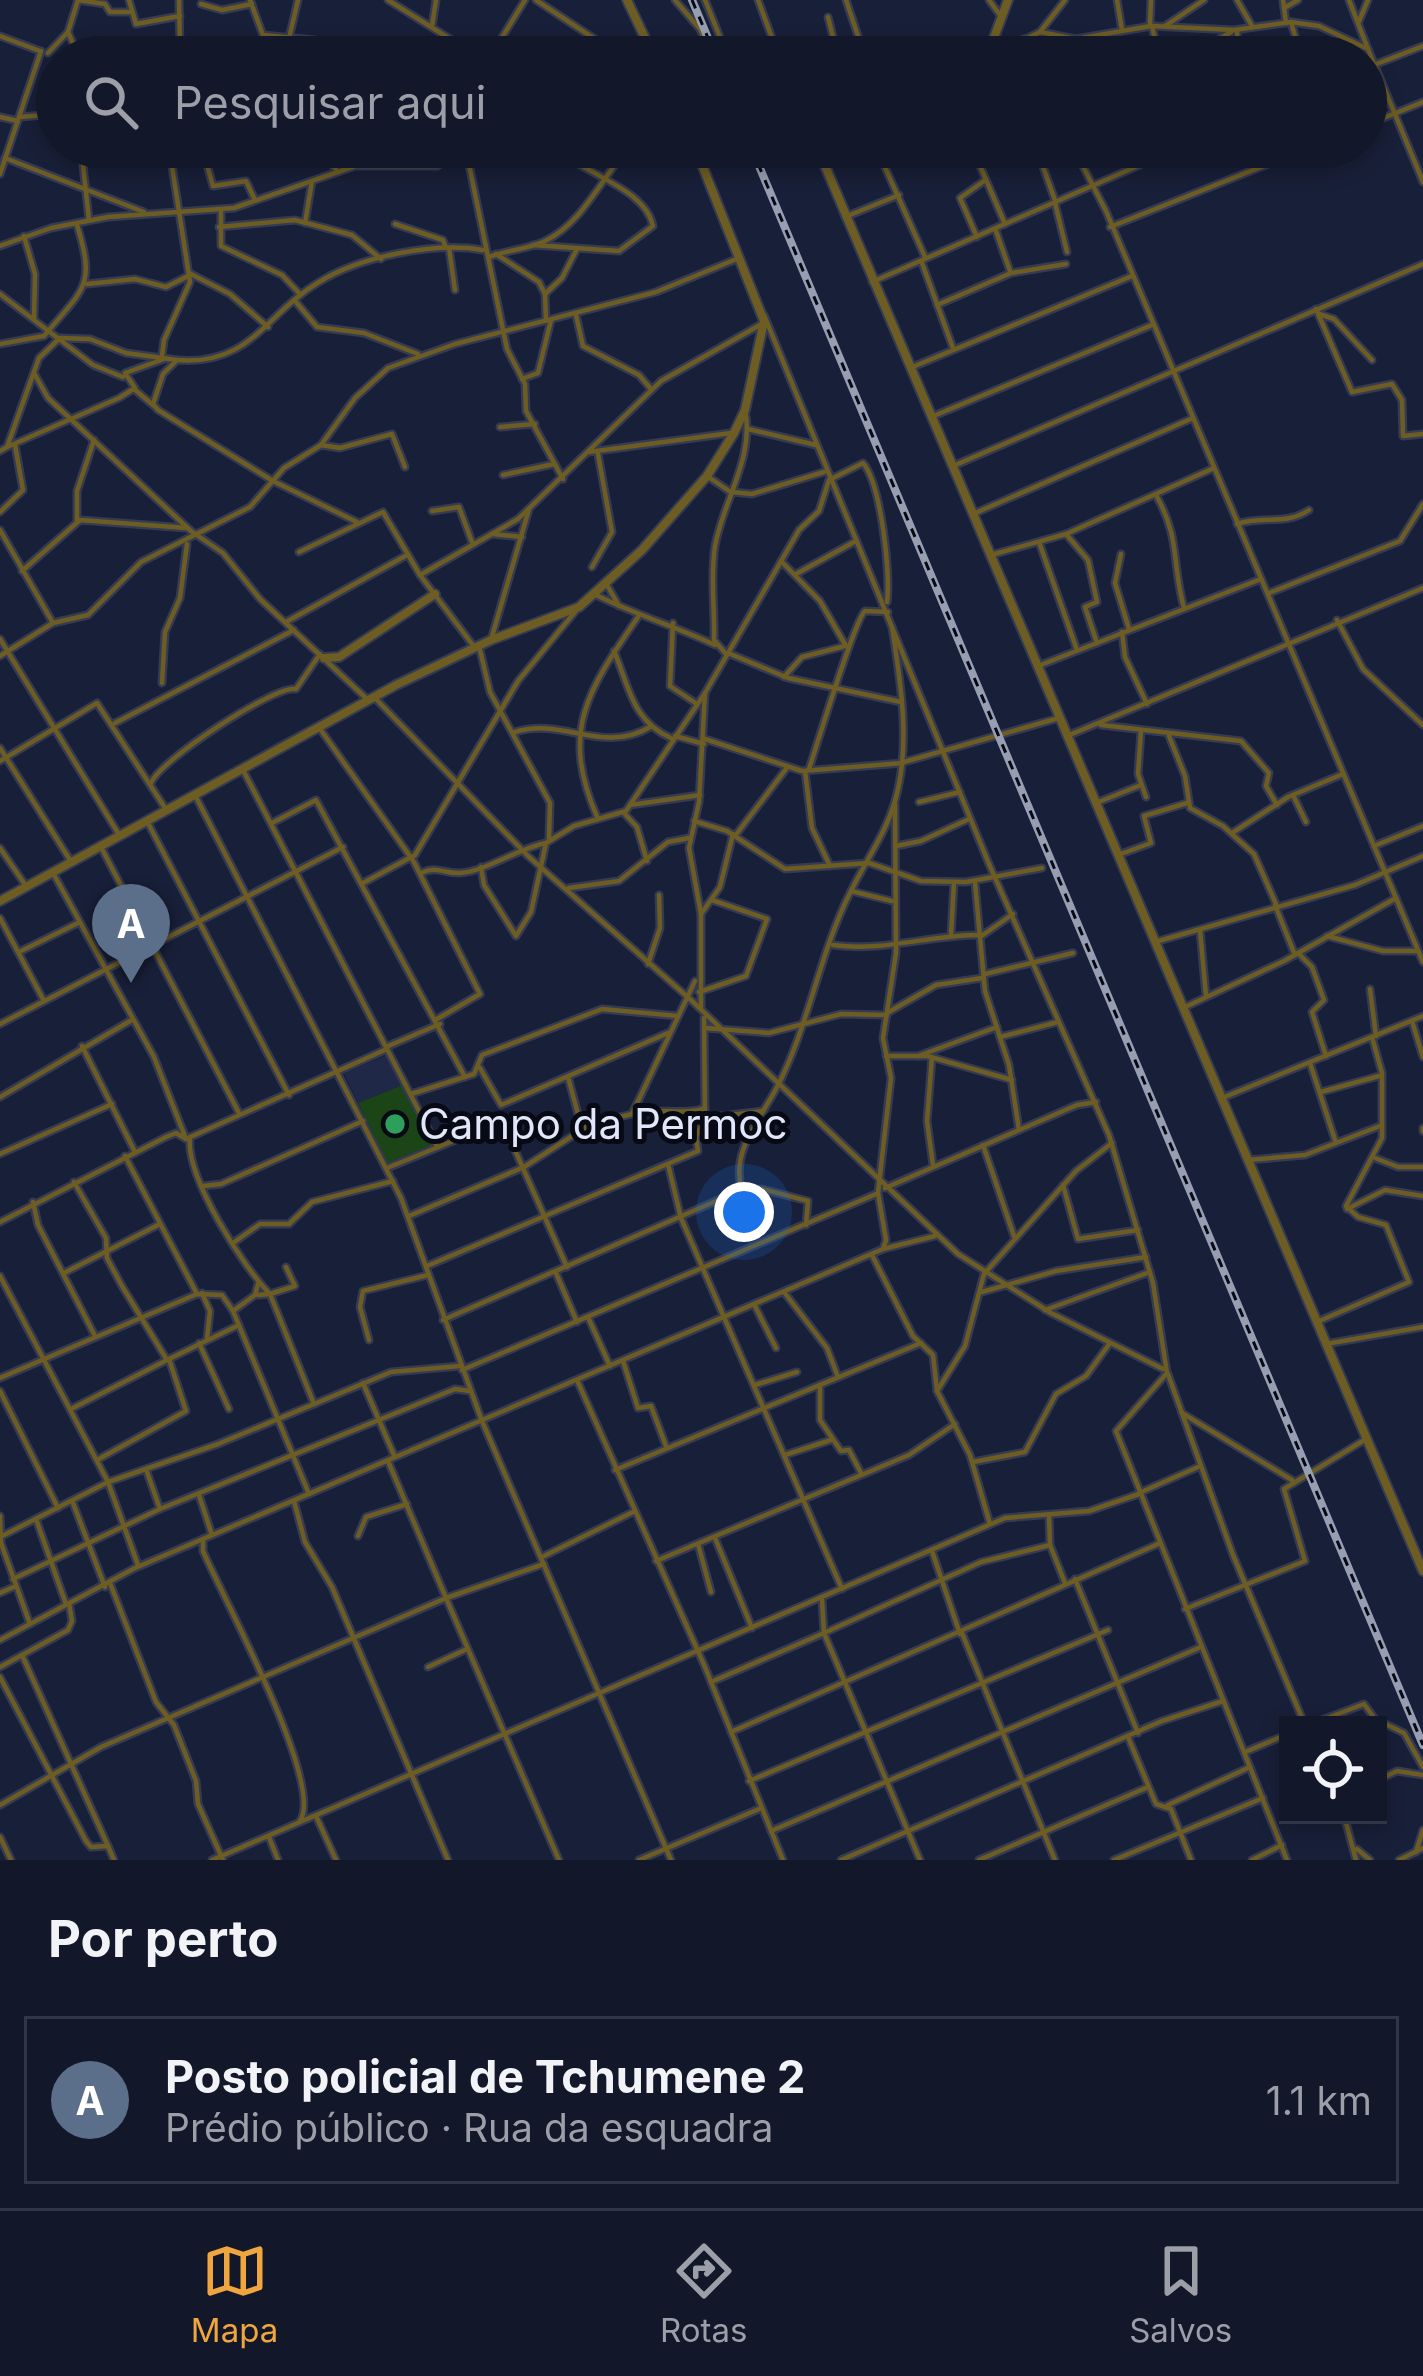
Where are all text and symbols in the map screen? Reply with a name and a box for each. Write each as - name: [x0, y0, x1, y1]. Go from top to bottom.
- search box: [36, 36, 1387, 168]
- icon: search: [78, 69, 144, 135]
- text: Pesquisar aqui: [174, 75, 487, 130]
- pin: A: [92, 884, 170, 983]
- place label: Campo da Permoc: [419, 1098, 787, 1149]
- marker: Campo da Permoc: [382, 1111, 408, 1137]
- your location: [714, 1182, 774, 1242]
- map controls: [1279, 1716, 1387, 1824]
- button: locate: [1279, 1716, 1387, 1824]
- text: Por perto: [48, 1908, 279, 1969]
- text: Posto policial de Tchumene 2: [165, 2049, 805, 2104]
- text: A: [75, 2077, 105, 2124]
- text: 1.1 km: [1266, 2077, 1372, 2124]
- text: Prédio público · Rua da esquadra: [165, 2104, 773, 2151]
- tab: Mapa: [191, 2238, 278, 2350]
- tab: Rotas: [660, 2238, 747, 2350]
- tab: Salvos: [1129, 2238, 1232, 2350]

